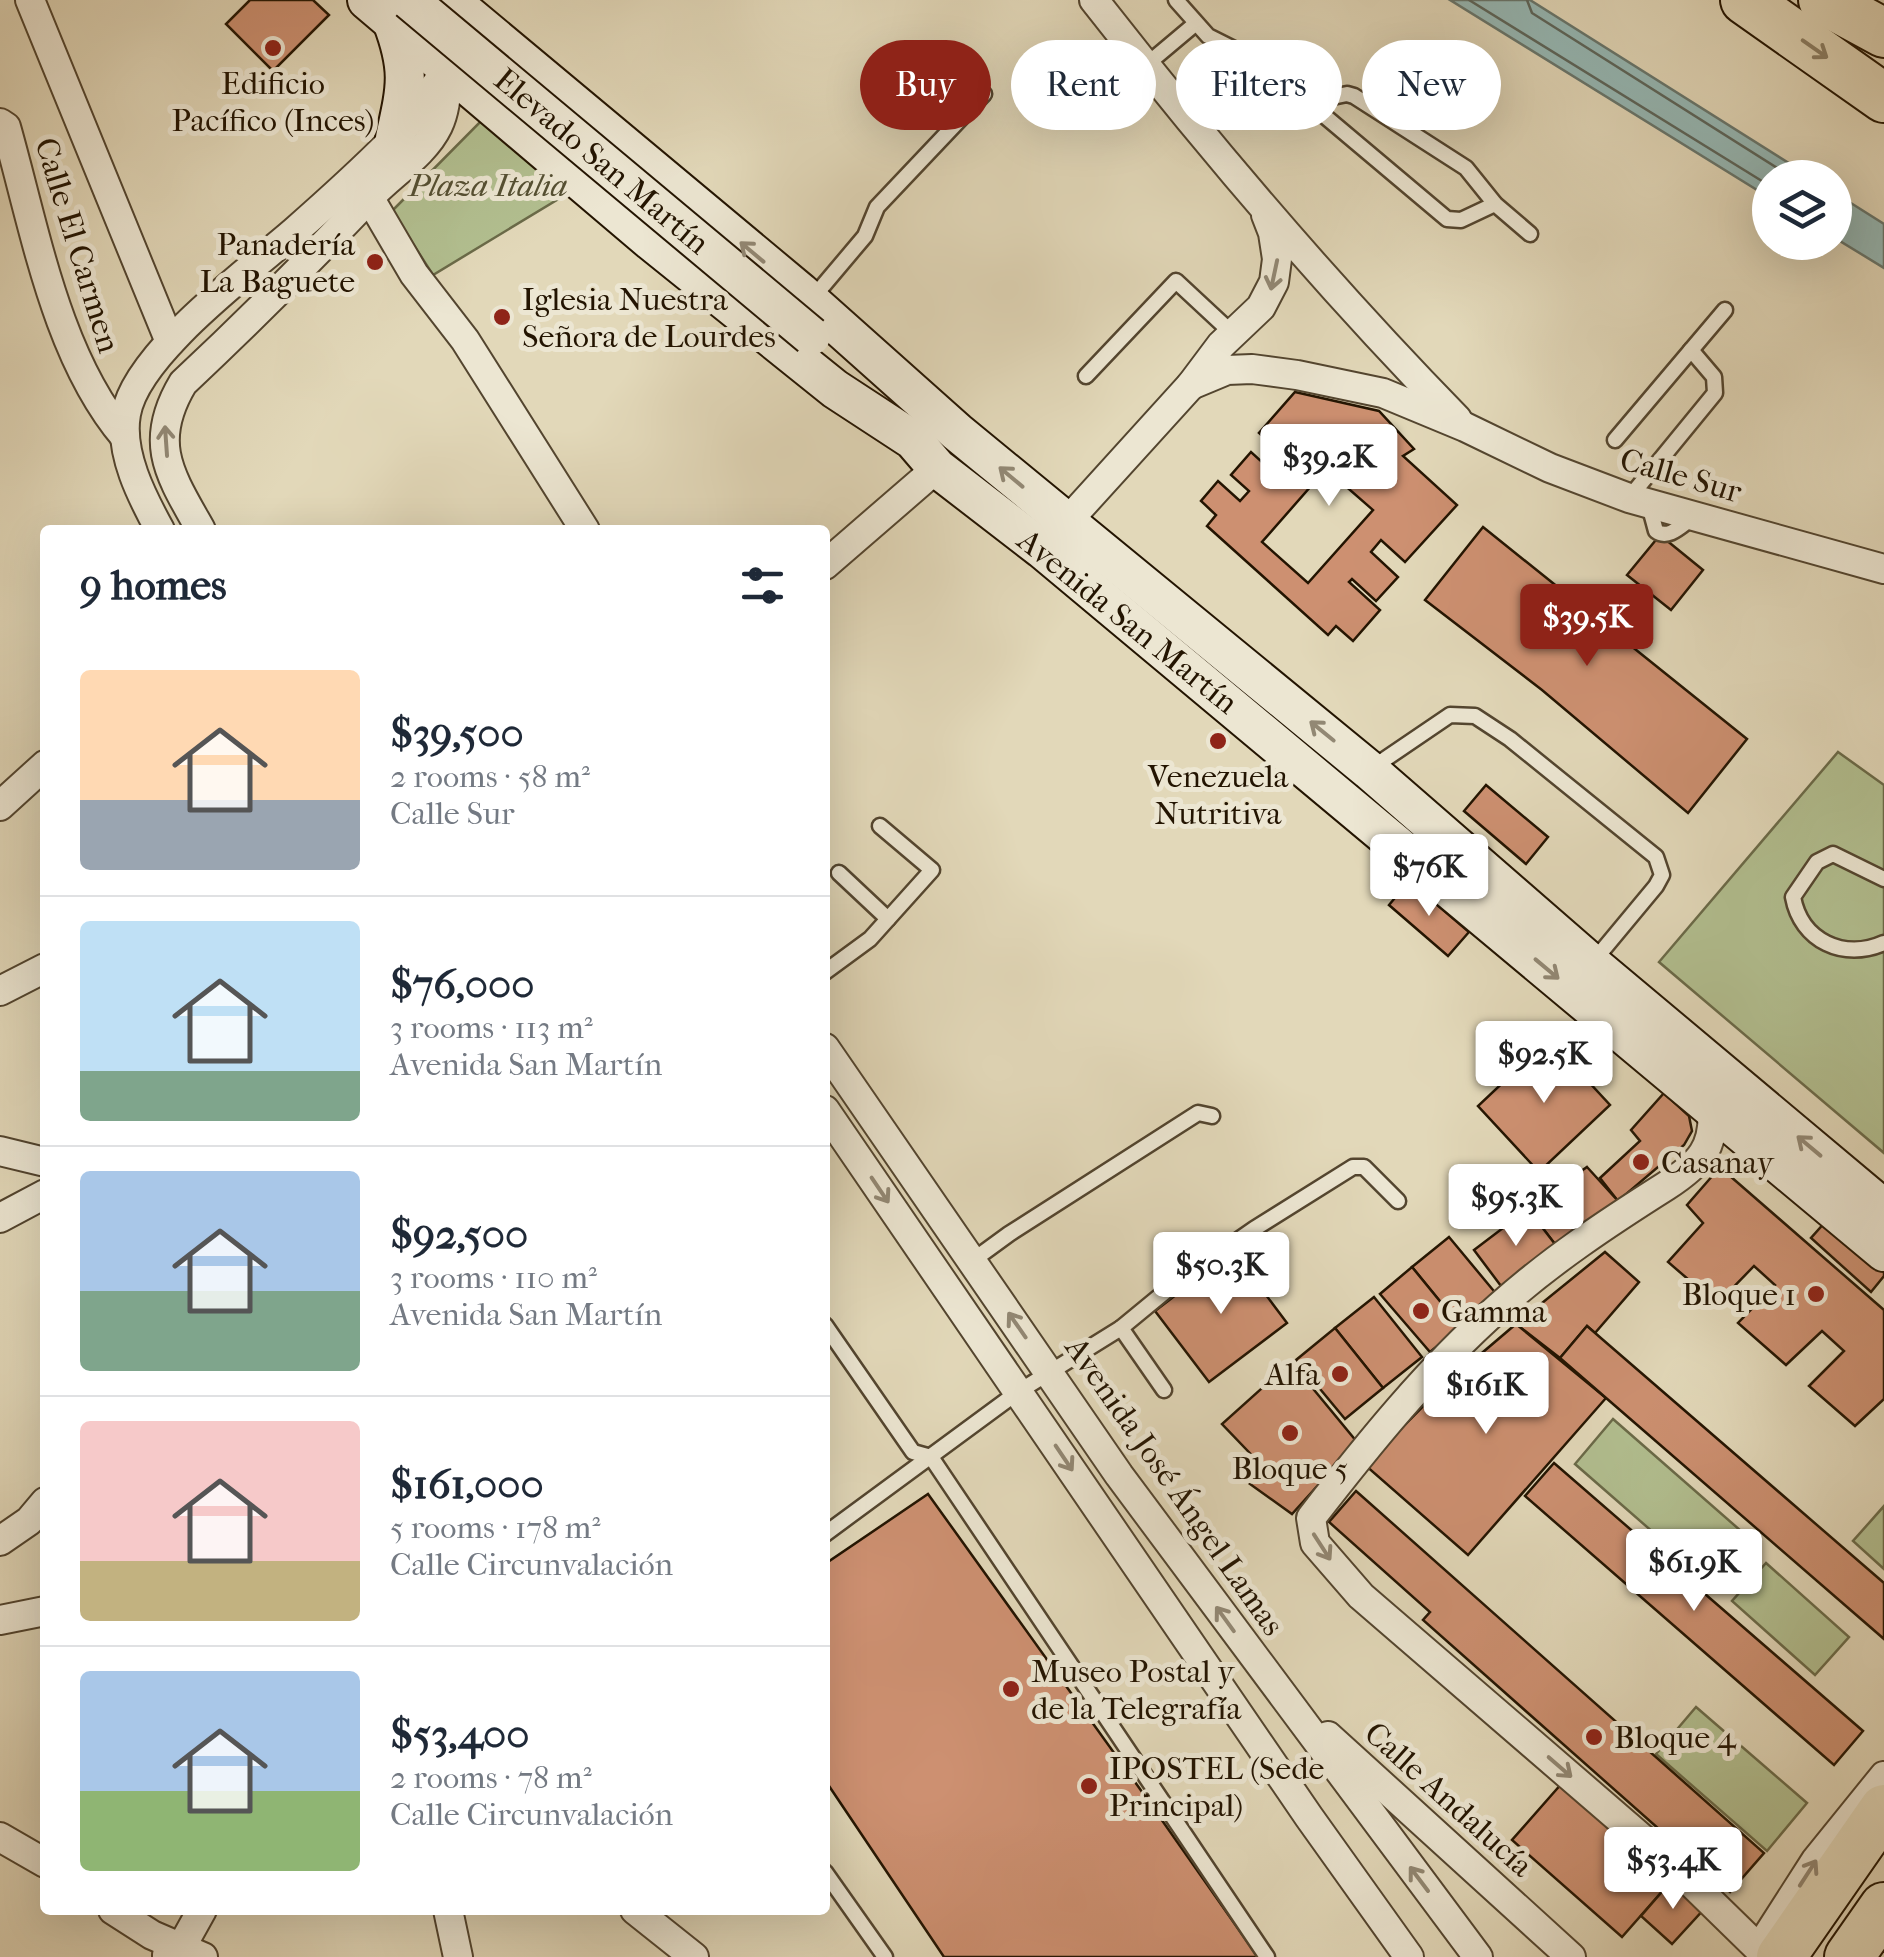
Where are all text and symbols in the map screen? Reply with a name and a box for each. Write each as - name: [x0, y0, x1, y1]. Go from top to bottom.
- marker: Edificio Pacífico (Inces): [262, 37, 284, 59]
- one-way arrow: [1800, 38, 1828, 59]
- chip: Buy: [860, 40, 991, 130]
- chip: Rent: [1011, 40, 1156, 130]
- chip: Filters: [1176, 40, 1342, 130]
- chip: New: [1362, 40, 1501, 130]
- street label: Elevado San Martín: [487, 61, 717, 262]
- place label: Edificio Pacífico (Inces): [172, 65, 374, 139]
- street label: Calle El Carmen: [27, 133, 128, 357]
- map controls: [1752, 160, 1852, 260]
- button: layers: [1752, 160, 1852, 260]
- park label: Plaza Italia: [406, 167, 568, 204]
- place label: Panadería La Baguete: [200, 226, 356, 300]
- one-way arrow: [740, 241, 765, 264]
- marker: Panadería La Baguete: [364, 251, 386, 273]
- one-way arrow: [1263, 258, 1282, 290]
- place label: Iglesia Nuestra Señora de Lourdes: [522, 281, 776, 355]
- marker: Iglesia Nuestra Señora de Lourdes: [491, 306, 513, 328]
- pin: $39.2K: [1248, 424, 1410, 509]
- one-way arrow: [156, 425, 175, 458]
- text: $39.2K: [1282, 438, 1376, 475]
- street label: Calle Sur: [1616, 441, 1746, 511]
- one-way arrow: [999, 466, 1025, 488]
- street label: Avenida San Martín: [1009, 520, 1245, 722]
- icon: filters: [735, 558, 790, 613]
- text: 9 homes: [80, 561, 227, 610]
- pin: $39.5K: [1506, 584, 1668, 669]
- text: $39.5K: [1542, 598, 1632, 635]
- text: $39,500: [390, 709, 524, 758]
- icon: home: [160, 710, 280, 830]
- one-way arrow: [1310, 720, 1336, 742]
- marker: Venezuela Nutritiva: [1207, 730, 1229, 752]
- text: 2 rooms · 58 m²: [390, 758, 590, 795]
- place label: Venezuela Nutritiva: [1147, 758, 1289, 832]
- text: Calle Sur: [390, 795, 515, 832]
- pin: $76K: [1370, 834, 1488, 919]
- text: $76K: [1392, 848, 1466, 885]
- one-way arrow: [1534, 958, 1560, 980]
- text: $76,000: [390, 960, 534, 1009]
- icon: home: [160, 961, 280, 1081]
- text: 3 rooms · 113 m²: [390, 1009, 593, 1046]
- pin: $92.5K: [1463, 1021, 1625, 1106]
- text: $92.5K: [1498, 1035, 1590, 1072]
- text: Avenida San Martín: [390, 1046, 662, 1083]
- one-way arrow: [1797, 1135, 1823, 1157]
- place label: Casanay: [1661, 1144, 1775, 1181]
- marker: Casanay: [1630, 1151, 1652, 1173]
- pin: $95.3K: [1435, 1164, 1597, 1249]
- one-way arrow: [869, 1176, 890, 1204]
- text: $95.3K: [1471, 1178, 1561, 1215]
- text: $92,500: [390, 1210, 528, 1259]
- icon: home: [160, 1211, 280, 1331]
- pin: $50.3K: [1140, 1232, 1302, 1317]
- text: $50.3K: [1175, 1246, 1267, 1283]
- text: 3 rooms · 110 m²: [390, 1259, 597, 1296]
- place label: Bloque 1: [1682, 1276, 1796, 1313]
- marker: Bloque 1: [1805, 1283, 1827, 1305]
- place label: Gamma: [1441, 1293, 1548, 1330]
- text: Avenida San Martín: [390, 1296, 662, 1333]
- marker: Gamma: [1410, 1300, 1432, 1322]
- one-way arrow: [1007, 1312, 1028, 1339]
- street label: Avenida José Ángel Lamas: [1056, 1328, 1292, 1643]
- pin: $161K: [1416, 1352, 1556, 1437]
- place label: Alfa: [1263, 1356, 1321, 1393]
- marker: Alfa: [1329, 1363, 1351, 1385]
- text: $161K: [1446, 1366, 1526, 1403]
- marker: Bloque 5: [1279, 1422, 1301, 1444]
- one-way arrow: [1053, 1444, 1074, 1472]
- place label: Bloque 5: [1232, 1450, 1348, 1487]
- text: $161,000: [390, 1460, 544, 1509]
- icon: home: [160, 1461, 280, 1581]
- text: 5 rooms · 178 m²: [390, 1509, 600, 1546]
- pin: $61.9K: [1613, 1529, 1775, 1614]
- one-way arrow: [1312, 1533, 1333, 1561]
- text: $61.9K: [1648, 1543, 1740, 1580]
- text: Calle Circunvalación: [390, 1546, 673, 1583]
- one-way arrow: [1215, 1606, 1236, 1633]
- place label: Museo Postal y de la Telegrafía: [1031, 1653, 1242, 1727]
- marker: Museo Postal y de la Telegrafía: [1000, 1678, 1022, 1700]
- text: $53,400: [390, 1710, 529, 1759]
- icon: home: [160, 1711, 280, 1831]
- street label: Calle Andalucía: [1357, 1714, 1541, 1885]
- place label: Bloque 4: [1614, 1719, 1737, 1756]
- marker: Bloque 4: [1583, 1726, 1605, 1748]
- place label: IPOSTEL (Sede Principal): [1109, 1750, 1325, 1824]
- one-way arrow: [1547, 1755, 1572, 1778]
- text: 2 rooms · 78 m²: [390, 1759, 592, 1796]
- marker: IPOSTEL (Sede Principal): [1078, 1775, 1100, 1797]
- text: Calle Circunvalación: [390, 1796, 673, 1833]
- pin: $53.4K: [1592, 1827, 1754, 1912]
- text: $53.4K: [1626, 1841, 1720, 1878]
- one-way arrow: [1797, 1859, 1818, 1887]
- one-way arrow: [1409, 1866, 1430, 1893]

